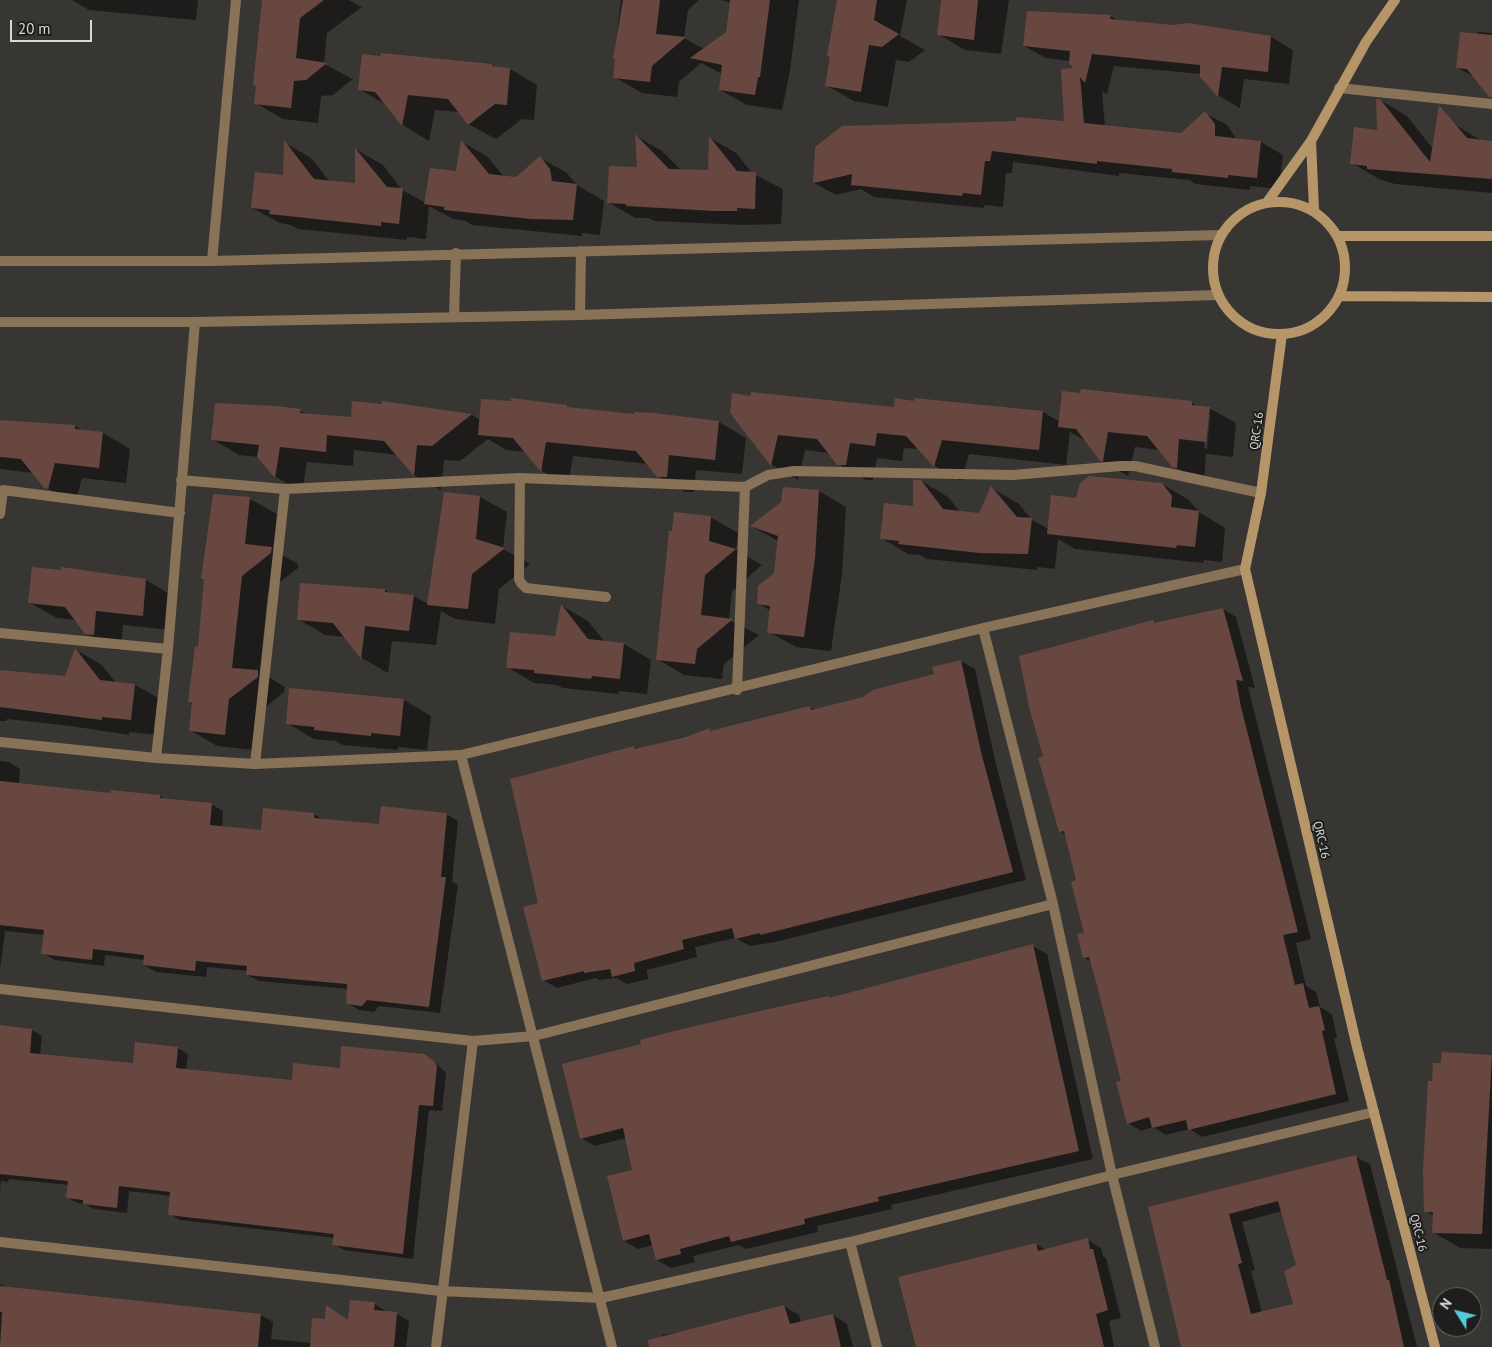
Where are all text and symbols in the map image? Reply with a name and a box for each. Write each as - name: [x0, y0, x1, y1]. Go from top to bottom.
- scale bar: [12, 10, 95, 42]
- text: 20 m: [18, 19, 51, 38]
- street label: QRC-16: [1247, 411, 1267, 451]
- street label: QRC-16: [1310, 820, 1332, 860]
- street label: QRC-16: [1406, 1213, 1430, 1253]
- north arrow: [1432, 1287, 1482, 1337]
- text: N: [1436, 1295, 1456, 1313]

